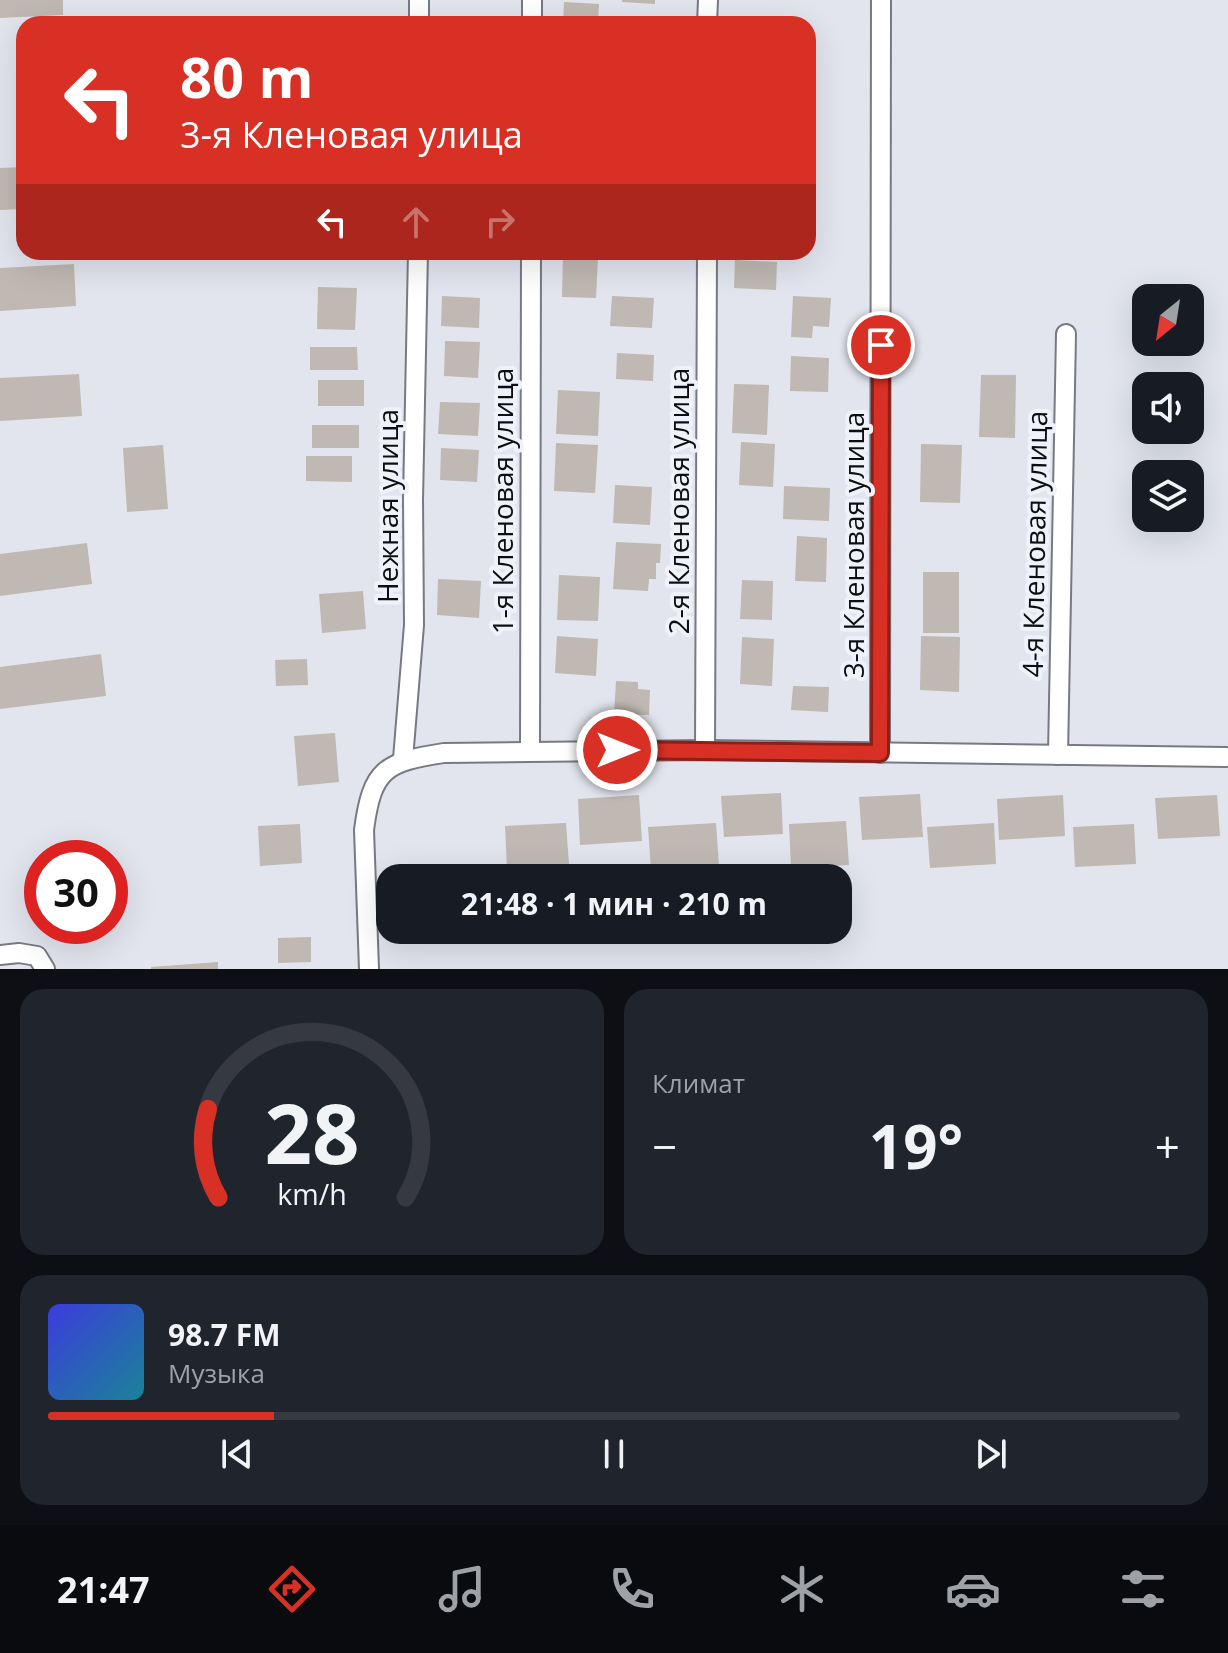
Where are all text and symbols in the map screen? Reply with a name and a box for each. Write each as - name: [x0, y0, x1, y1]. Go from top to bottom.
- text: 80 m: [180, 38, 314, 114]
- icon: left: [48, 48, 152, 152]
- text: 3-я Кленовая улица: [180, 110, 523, 159]
- icon: left: [310, 200, 354, 244]
- icon: ahead: [394, 200, 438, 244]
- icon: right: [478, 200, 522, 244]
- north arrow: [1132, 284, 1204, 356]
- map controls: [1132, 284, 1204, 532]
- pin: [847, 311, 915, 379]
- icon: arrive: [859, 323, 903, 367]
- street label: 1-я Кленовая улица: [483, 368, 521, 634]
- street label: 2-я Кленовая улица: [659, 368, 697, 634]
- button: sound: [1132, 372, 1204, 444]
- street label: Нежная улица: [368, 409, 406, 603]
- street label: 4-я Кленовая улица: [1013, 410, 1055, 678]
- street label: 3-я Кленовая улица: [834, 412, 872, 678]
- button: layers: [1132, 460, 1204, 532]
- position arrow: [575, 708, 659, 792]
- speed limit sign: 30: [24, 840, 128, 944]
- text: 21:48 · 1 мин · 210 m: [461, 883, 767, 924]
- text: Климат: [652, 1065, 745, 1101]
- text: 28: [264, 1075, 360, 1188]
- text: 19°: [869, 1105, 963, 1187]
- text: −: [652, 1116, 677, 1176]
- text: +: [1155, 1116, 1180, 1176]
- text: km/h: [277, 1174, 347, 1213]
- text: 98.7 FM: [168, 1314, 281, 1355]
- text: Музыка: [168, 1355, 265, 1391]
- icon: previous: [215, 1432, 259, 1476]
- icon: pause: [592, 1432, 636, 1476]
- icon: next: [969, 1432, 1013, 1476]
- icon: directions: [264, 1561, 320, 1617]
- icon: music: [434, 1561, 490, 1617]
- icon: phone: [604, 1561, 660, 1617]
- icon: climate: [774, 1561, 830, 1617]
- icon: car: [945, 1561, 1001, 1617]
- icon: filters: [1115, 1561, 1171, 1617]
- text: 21:47: [57, 1565, 150, 1614]

